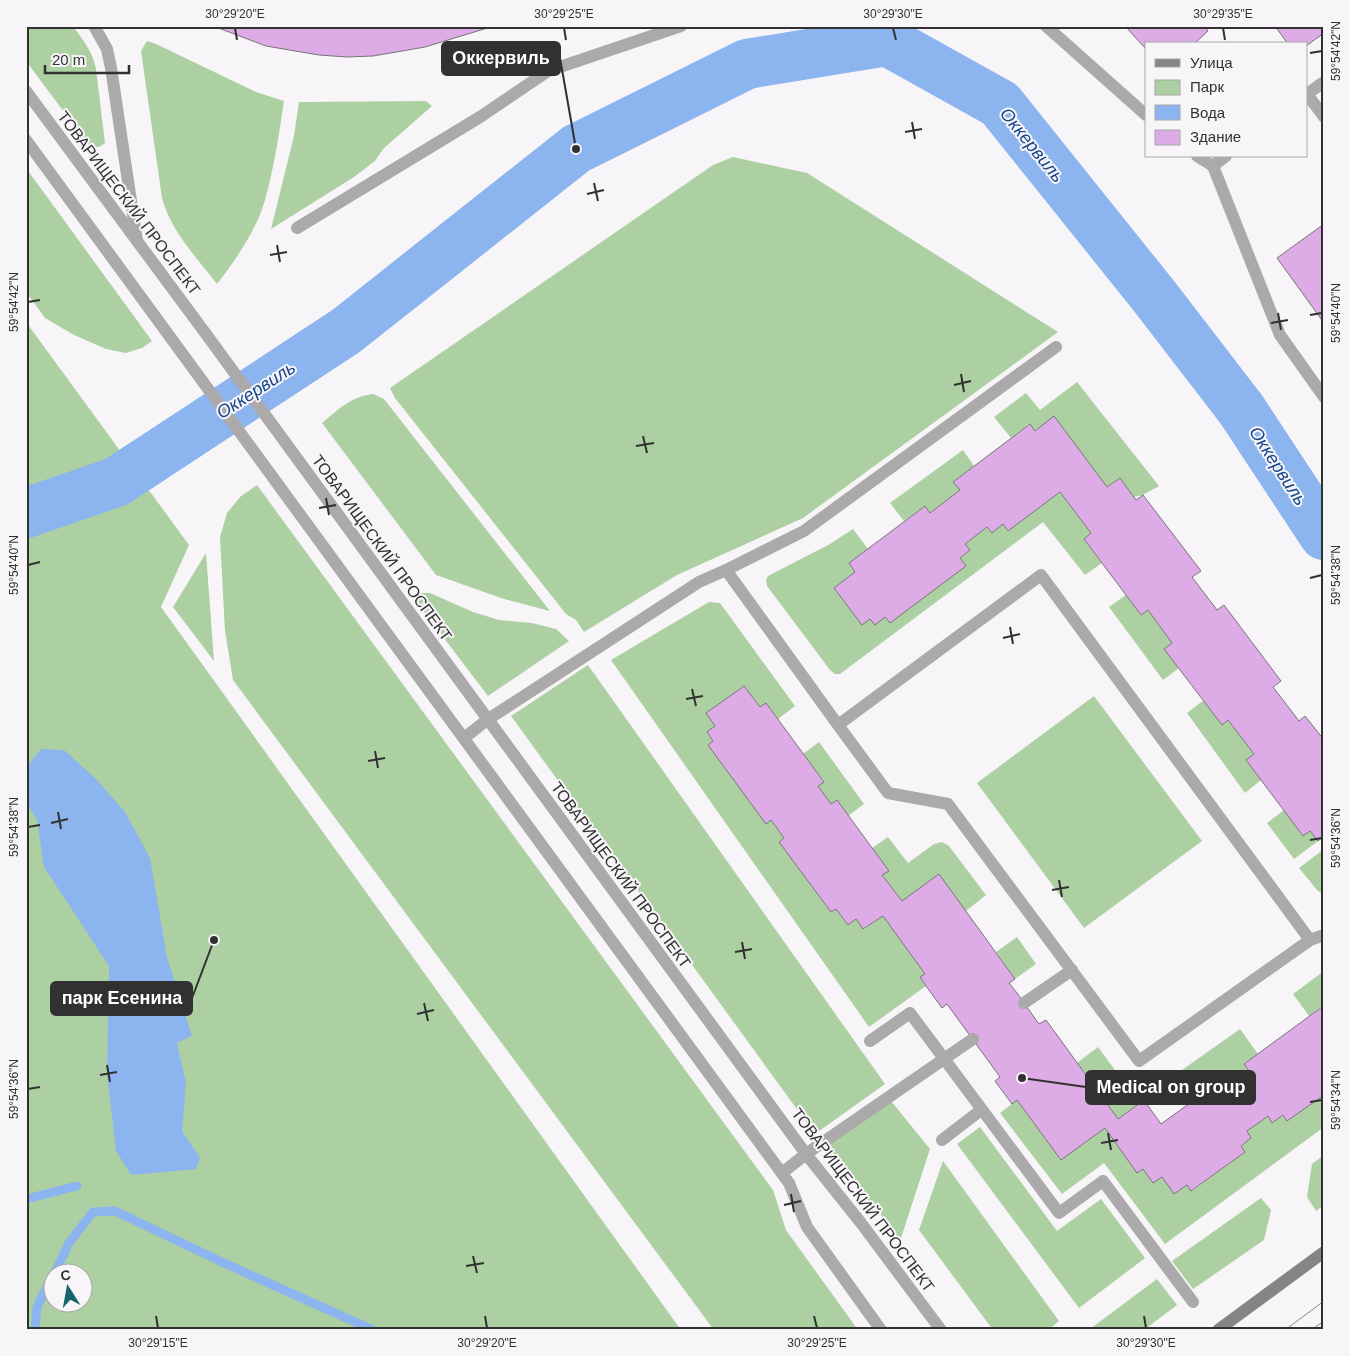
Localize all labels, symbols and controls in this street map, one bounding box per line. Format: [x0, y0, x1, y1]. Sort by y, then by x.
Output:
text: 30°29'20"E [205, 7, 265, 21]
text: 30°29'25"E [534, 7, 594, 21]
text: 30°29'30"E [863, 7, 923, 21]
text: 30°29'35"E [1193, 7, 1253, 21]
text: 59°54'42"N [1329, 21, 1343, 81]
scale bar [45, 42, 129, 74]
callout: Оккервиль [442, 42, 560, 75]
legend [1145, 42, 1308, 158]
text: Оккервиль [452, 48, 550, 68]
text: 20 m [52, 51, 85, 68]
text: Улица [1190, 54, 1233, 71]
text: Парк [1190, 78, 1224, 95]
water label: Оккервиль [996, 104, 1068, 186]
text: Вода [1190, 104, 1226, 121]
street label: ТОВАРИЩЕСКИЙ ПРОСПЕКТ [54, 107, 205, 298]
text: Здание [1190, 128, 1241, 145]
text: 59°54'42"N [7, 272, 21, 332]
text: 59°54'40"N [1329, 283, 1343, 343]
water label: Оккервиль [213, 357, 299, 423]
water label: Оккервиль [1245, 423, 1311, 509]
street label: ТОВАРИЩЕСКИЙ ПРОСПЕКТ [309, 451, 456, 644]
text: 59°54'40"N [7, 535, 21, 595]
text: 59°54'38"N [1329, 545, 1343, 605]
street label: ТОВАРИЩЕСКИЙ ПРОСПЕКТ [548, 778, 695, 971]
text: 59°54'38"N [7, 797, 21, 857]
text: 59°54'36"N [1329, 808, 1343, 868]
callout: парк Есенина [51, 982, 192, 1015]
text: парк Есенина [62, 988, 183, 1008]
text: 59°54'36"N [7, 1059, 21, 1119]
text: 59°54'34"N [1329, 1070, 1343, 1130]
callout: Medical on group [1086, 1071, 1255, 1104]
text: Medical on group [1096, 1077, 1246, 1097]
street label: ТОВАРИЩЕСКИЙ ПРОСПЕКТ [788, 1104, 939, 1295]
north arrow [42, 1264, 92, 1314]
text: С [59, 1266, 72, 1284]
text: 30°29'15"E [128, 1336, 188, 1350]
text: 30°29'20"E [457, 1336, 517, 1350]
text: 30°29'25"E [787, 1336, 847, 1350]
text: 30°29'30"E [1116, 1336, 1176, 1350]

